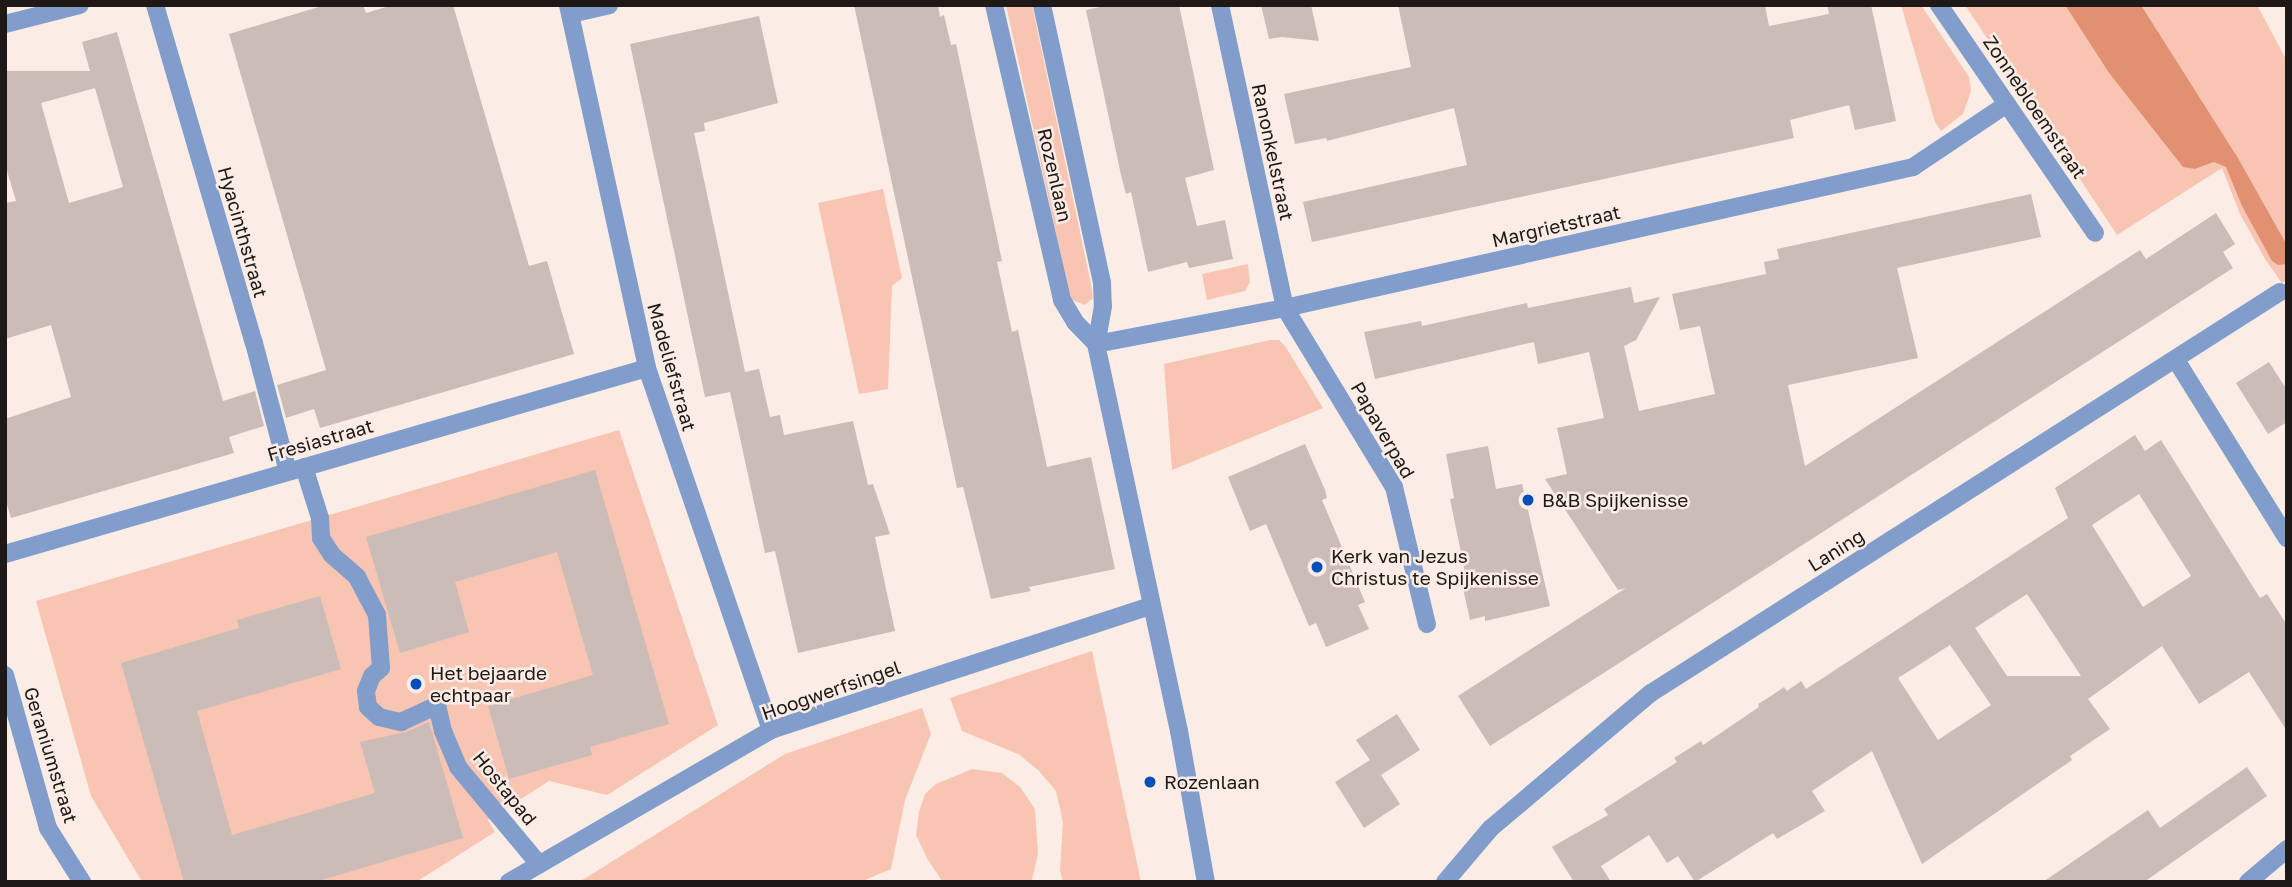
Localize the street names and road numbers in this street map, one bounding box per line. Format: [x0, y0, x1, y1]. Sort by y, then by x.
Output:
street label: Zonnebloemstraat [1979, 31, 2091, 183]
street label: Ranonkelstraat [1247, 81, 1299, 223]
street label: Rozenlaan [1033, 126, 1077, 224]
street label: Hyacinthstraat [213, 164, 273, 300]
street label: Margrietstraat [1490, 200, 1622, 252]
street label: Madeliefstraat [643, 300, 701, 434]
street label: Papaverpad [1346, 378, 1420, 482]
street label: Fresiastraat [264, 414, 376, 466]
street label: Laning [1804, 524, 1868, 576]
street label: Hoogwerfsingel [759, 656, 903, 724]
street label: Geraniumstraat [19, 684, 83, 826]
street label: Hostapad [468, 746, 542, 830]

